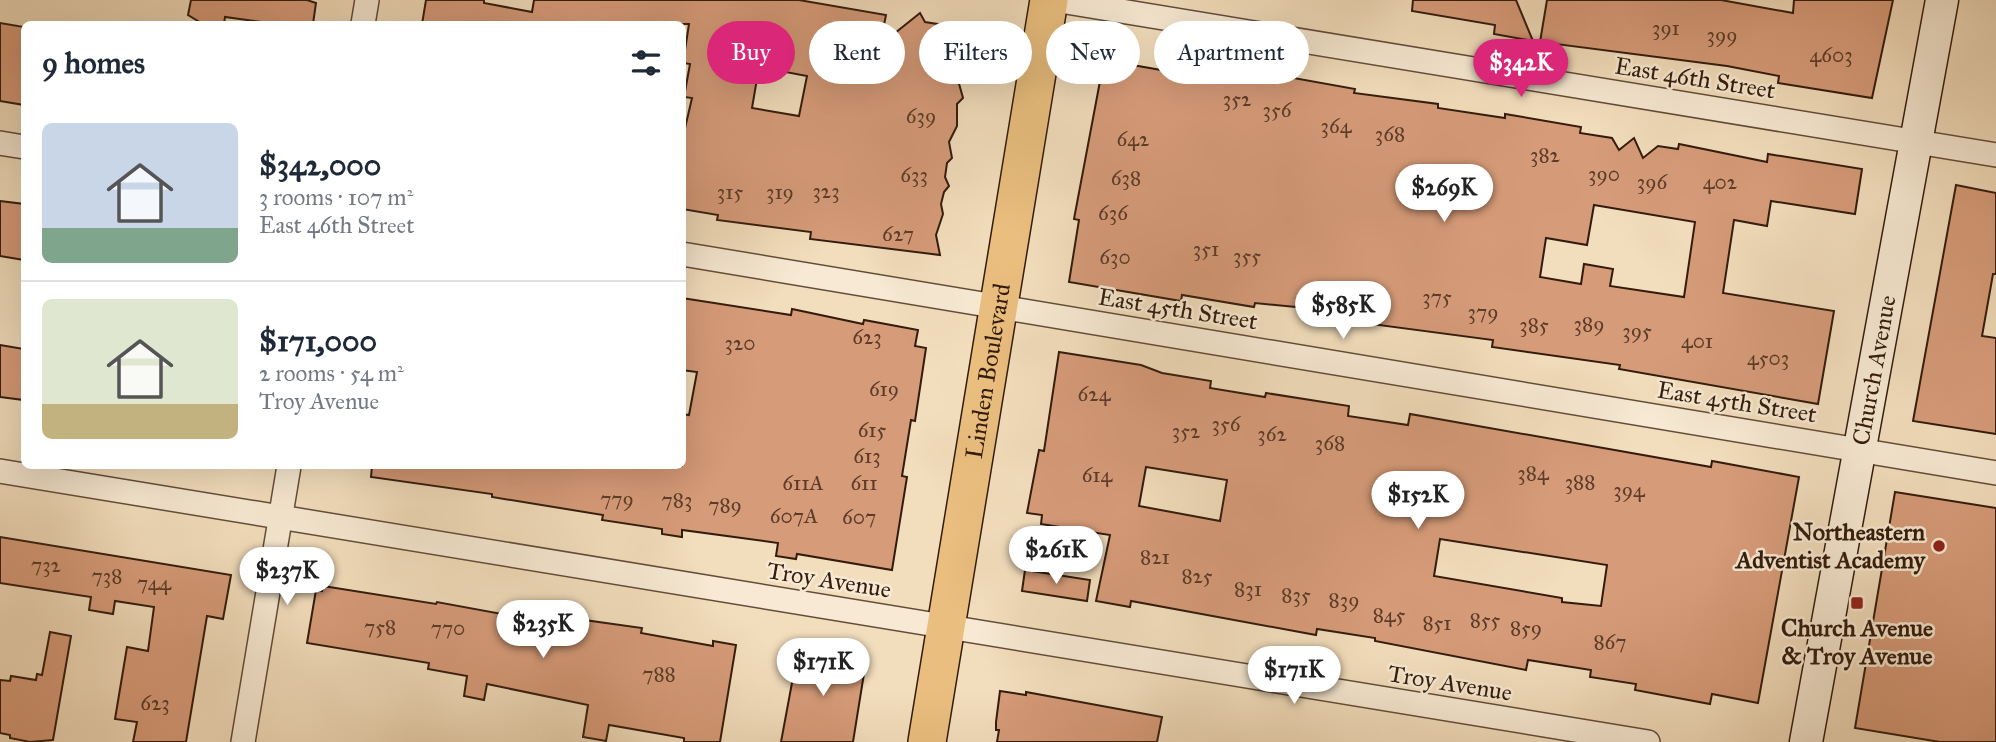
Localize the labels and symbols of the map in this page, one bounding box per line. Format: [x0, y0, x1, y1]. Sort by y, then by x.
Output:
house number: 391 [1652, 15, 1680, 41]
house number: 399 [1707, 22, 1737, 48]
pin: $342K [1472, 40, 1570, 99]
house number: 4603 [1809, 42, 1853, 68]
street label: East 46th Street [1613, 51, 1778, 106]
house number: 352 [1223, 86, 1252, 112]
house number: 356 [1263, 97, 1293, 123]
house number: 639 [906, 103, 936, 129]
house number: 364 [1321, 113, 1353, 139]
house number: 368 [1375, 121, 1405, 147]
house number: 642 [1117, 126, 1150, 152]
house number: 382 [1530, 142, 1561, 168]
house number: 390 [1588, 161, 1620, 187]
house number: 633 [900, 162, 928, 188]
pin: $269K [1395, 164, 1493, 224]
house number: 638 [1111, 165, 1141, 191]
house number: 396 [1637, 169, 1668, 195]
house number: 402 [1703, 169, 1738, 195]
house number: 323 [812, 178, 840, 204]
house number: 315 [717, 179, 743, 205]
house number: 319 [766, 179, 794, 205]
house number: 636 [1098, 200, 1129, 226]
house number: 627 [882, 221, 914, 247]
house number: 351 [1193, 236, 1219, 262]
house number: 355 [1233, 243, 1261, 269]
house number: 630 [1099, 244, 1131, 270]
street label: Linden Boulevard [959, 281, 1017, 461]
street label: East 45th Street [1096, 282, 1260, 336]
pin: $585K [1294, 282, 1392, 341]
house number: 375 [1422, 284, 1452, 310]
street label: Church Avenue [1846, 293, 1903, 448]
house number: 379 [1468, 299, 1498, 325]
house number: 389 [1574, 311, 1604, 337]
house number: 385 [1519, 312, 1549, 338]
house number: 395 [1622, 318, 1652, 344]
house number: 623 [852, 324, 882, 350]
house number: 401 [1681, 328, 1713, 354]
house number: 320 [725, 330, 755, 356]
house number: 4503 [1747, 345, 1789, 371]
street label: East 45th Street [1655, 375, 1819, 429]
house number: 619 [869, 376, 899, 402]
house number: 624 [1078, 381, 1112, 407]
house number: 356 [1212, 411, 1242, 437]
house number: 615 [858, 417, 887, 443]
house number: 352 [1172, 418, 1201, 444]
house number: 362 [1257, 421, 1287, 447]
house number: 368 [1315, 430, 1345, 456]
house number: 613 [853, 443, 881, 469]
house number: 384 [1517, 460, 1550, 486]
house number: 614 [1082, 462, 1114, 488]
house number: 388 [1565, 469, 1595, 495]
house number: 611A [782, 470, 824, 496]
house number: 611 [850, 470, 878, 496]
pin: $152K [1369, 472, 1467, 531]
house number: 394 [1613, 477, 1646, 503]
house number: 779 [600, 486, 634, 512]
house number: 783 [662, 487, 692, 513]
house number: 789 [708, 492, 742, 518]
house number: 607A [770, 503, 818, 529]
house number: 607 [842, 504, 876, 530]
place label: Northeastern Adventist Academy [1734, 517, 1927, 575]
pin: $261K [1007, 526, 1105, 586]
marker: Northeastern Adventist Academy [1931, 538, 1947, 554]
house number: 821 [1140, 544, 1170, 570]
pin: $237K [238, 548, 336, 607]
house number: 732 [31, 552, 62, 578]
street label: Troy Avenue [765, 555, 893, 605]
house number: 738 [92, 563, 122, 589]
house number: 825 [1181, 563, 1213, 589]
house number: 744 [137, 570, 172, 596]
house number: 831 [1234, 576, 1262, 602]
house number: 835 [1281, 582, 1311, 608]
house number: 839 [1329, 587, 1359, 613]
marker: Church Avenue & Troy Avenue [1849, 595, 1865, 611]
pin: $235K [494, 600, 592, 660]
house number: 845 [1373, 602, 1406, 628]
house number: 855 [1470, 607, 1501, 633]
house number: 851 [1422, 610, 1452, 636]
place label: Church Avenue & Troy Avenue [1781, 613, 1933, 671]
house number: 758 [364, 614, 396, 640]
house number: 770 [431, 615, 465, 641]
house number: 859 [1510, 615, 1542, 641]
house number: 867 [1593, 629, 1627, 655]
pin: $171K [774, 638, 872, 698]
pin: $171K [1245, 646, 1343, 706]
street label: Troy Avenue [1386, 658, 1514, 708]
house number: 788 [642, 661, 676, 687]
house number: 623 [140, 690, 170, 716]

